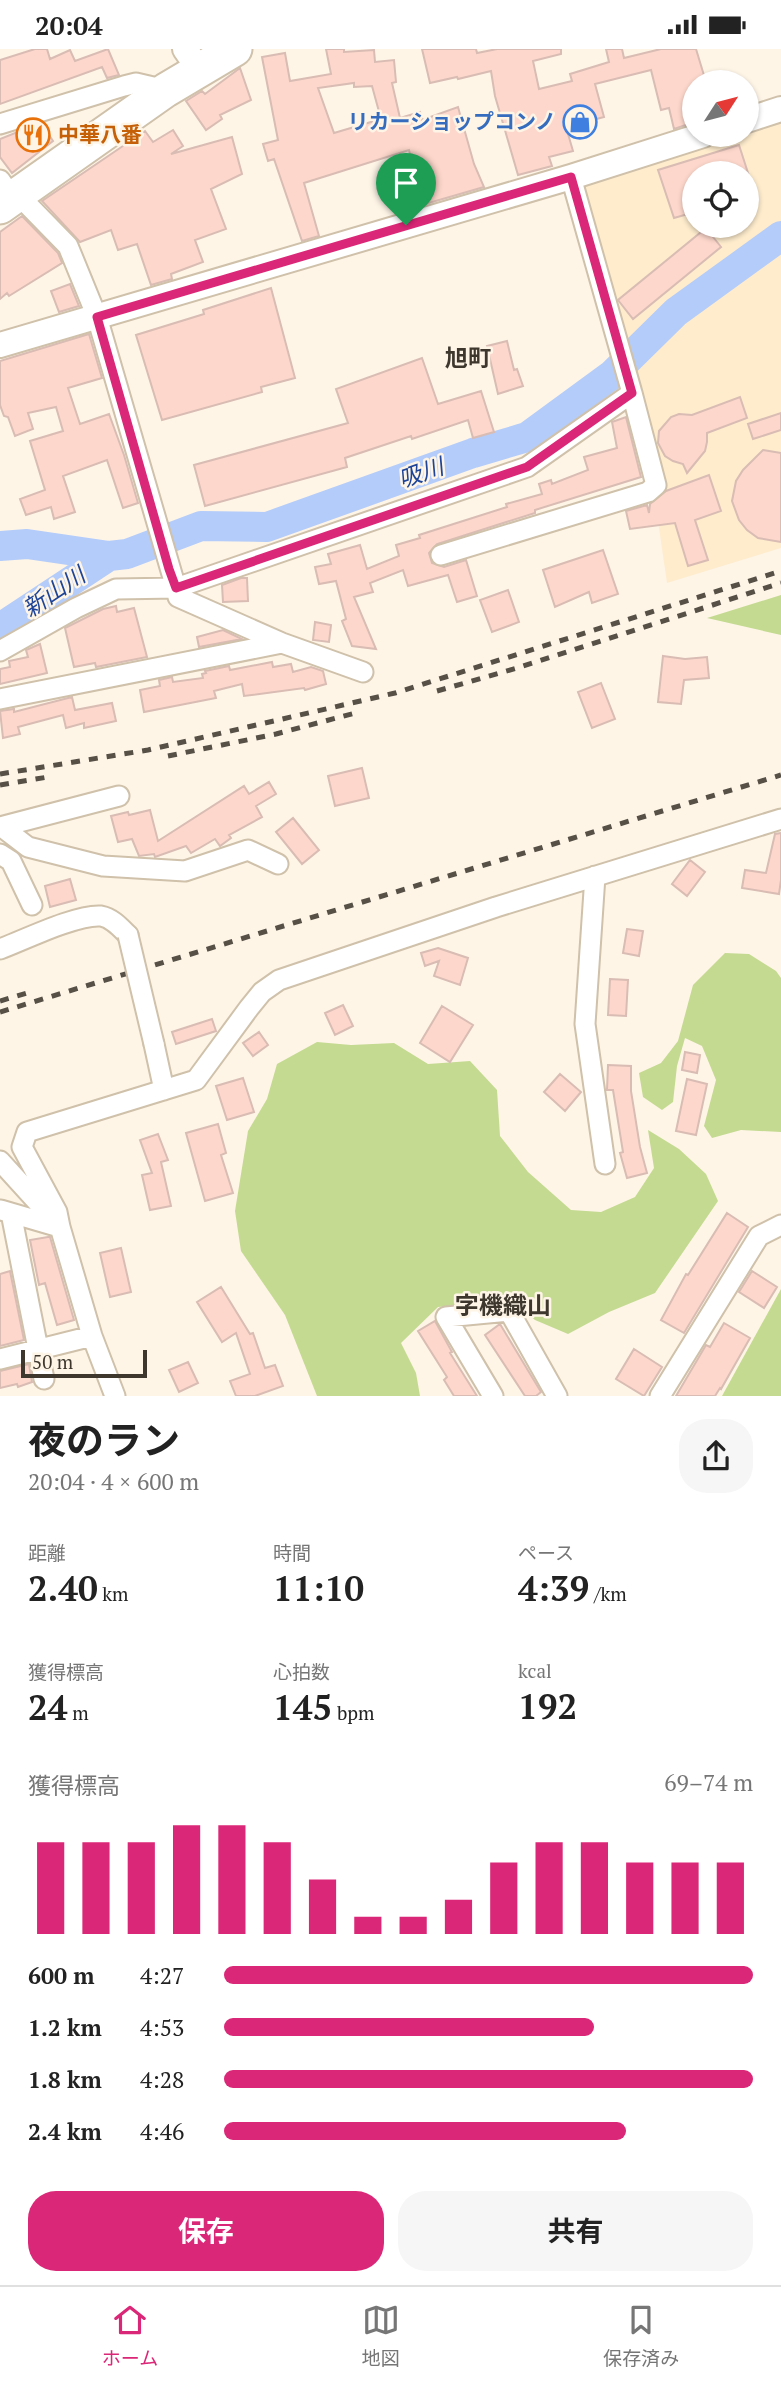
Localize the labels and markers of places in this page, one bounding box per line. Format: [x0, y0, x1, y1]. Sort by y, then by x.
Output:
shop icon: リカーショップコンノ [561, 103, 599, 141]
place label: リカーショップコンノ [347, 107, 556, 135]
restaurant icon: 中華八番 [14, 116, 52, 154]
place label: 中華八番 [58, 120, 142, 148]
pin [376, 153, 436, 225]

